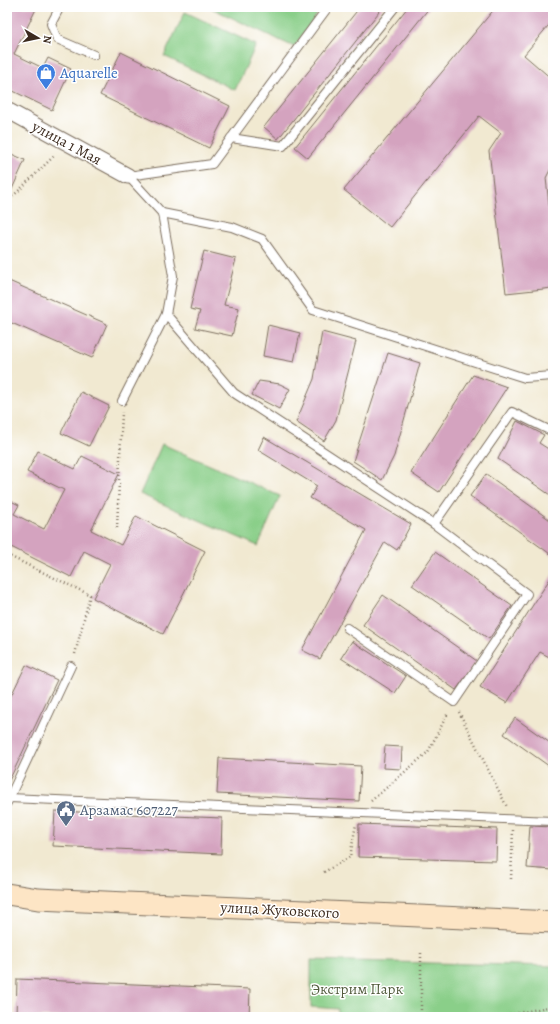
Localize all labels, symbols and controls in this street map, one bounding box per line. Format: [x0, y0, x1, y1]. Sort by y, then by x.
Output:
north arrow [18, 18, 58, 58]
text: N [39, 34, 55, 45]
shop icon: Aquarelle [35, 62, 57, 90]
place label: Aquarelle [59, 63, 118, 83]
street label: улица 1 Мая [28, 116, 105, 170]
public building icon: Арзамас 607227 [55, 799, 77, 827]
place label: Арзамас 607227 [79, 800, 179, 820]
street label: улица Жуковского [219, 897, 340, 923]
park label: Экстрим Парк [311, 979, 403, 999]

